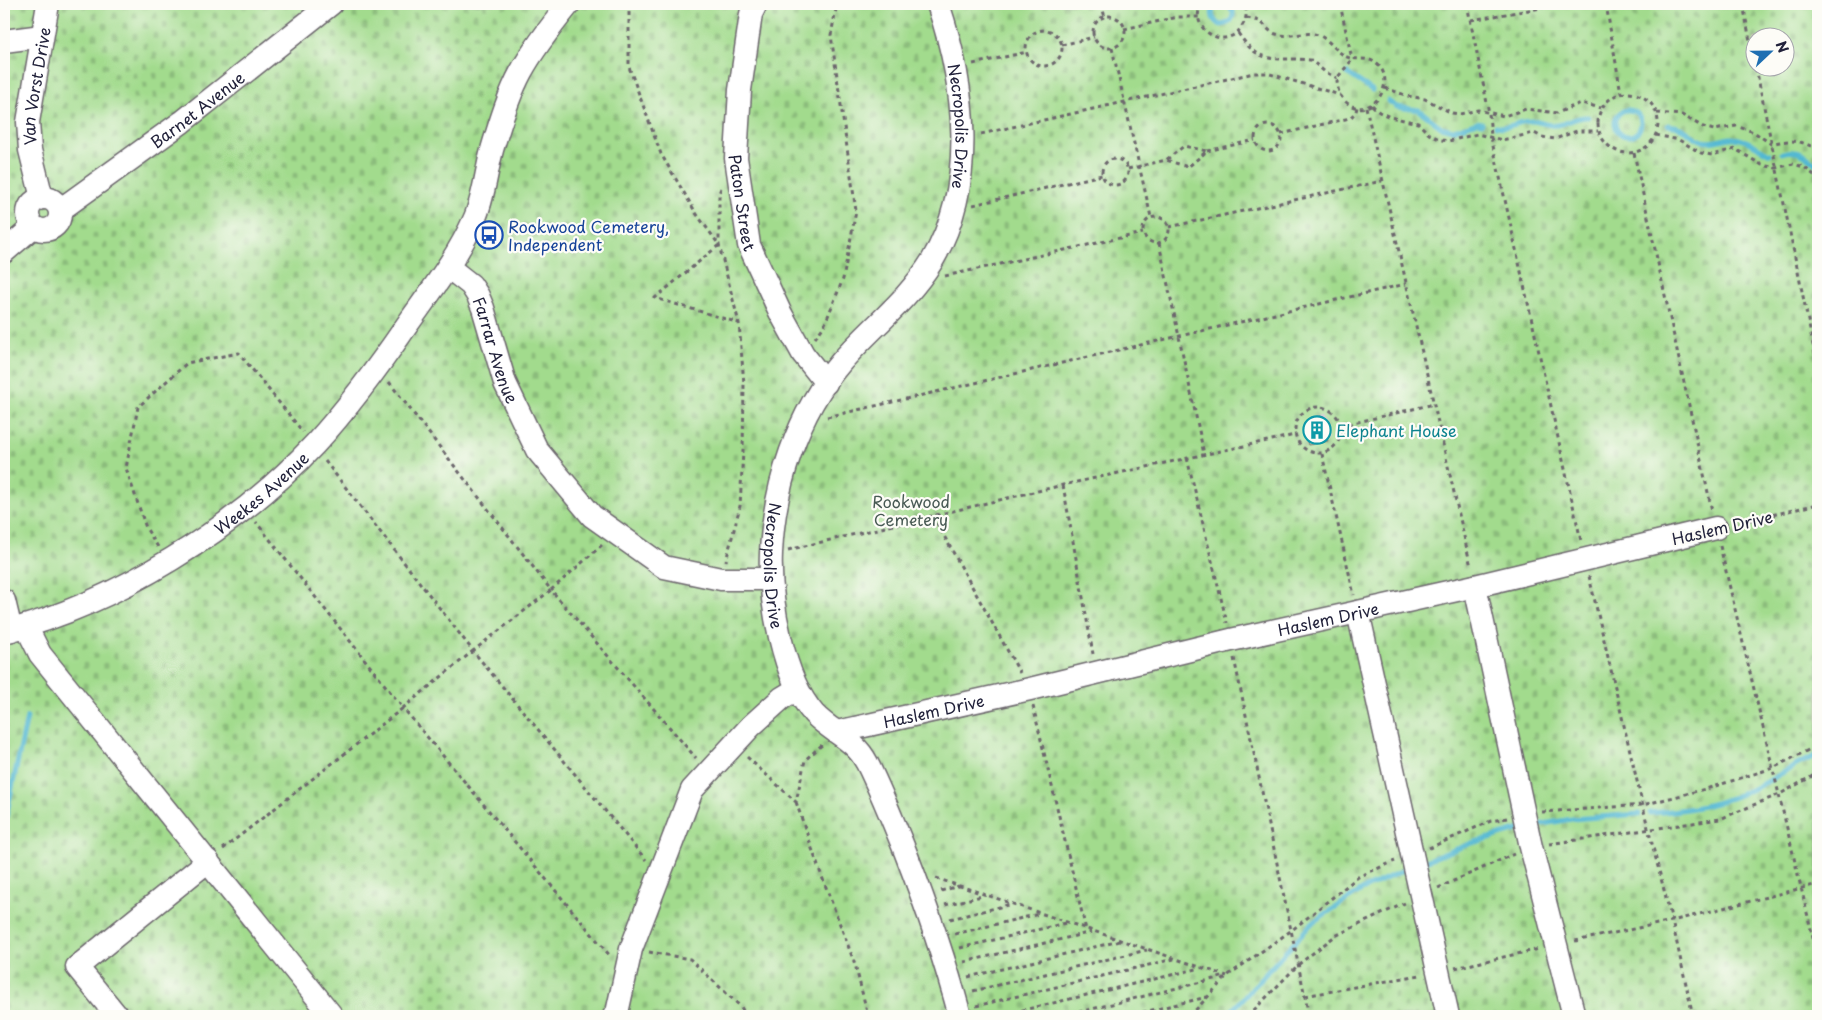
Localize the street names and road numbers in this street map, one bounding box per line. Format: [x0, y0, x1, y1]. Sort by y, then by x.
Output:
street label: Van Vorst Drive [15, 25, 56, 146]
street label: Necropolis Drive [943, 62, 974, 191]
street label: Barnet Avenue [145, 65, 249, 153]
street label: Paton Street [724, 153, 762, 255]
street label: Farrar Avenue [468, 293, 525, 407]
street label: Weekes Avenue [209, 446, 314, 540]
street label: Necropolis Drive [759, 501, 790, 631]
street label: Haslem Drive [1669, 504, 1775, 550]
street label: Haslem Drive [1275, 596, 1381, 641]
street label: Haslem Drive [881, 688, 986, 733]

